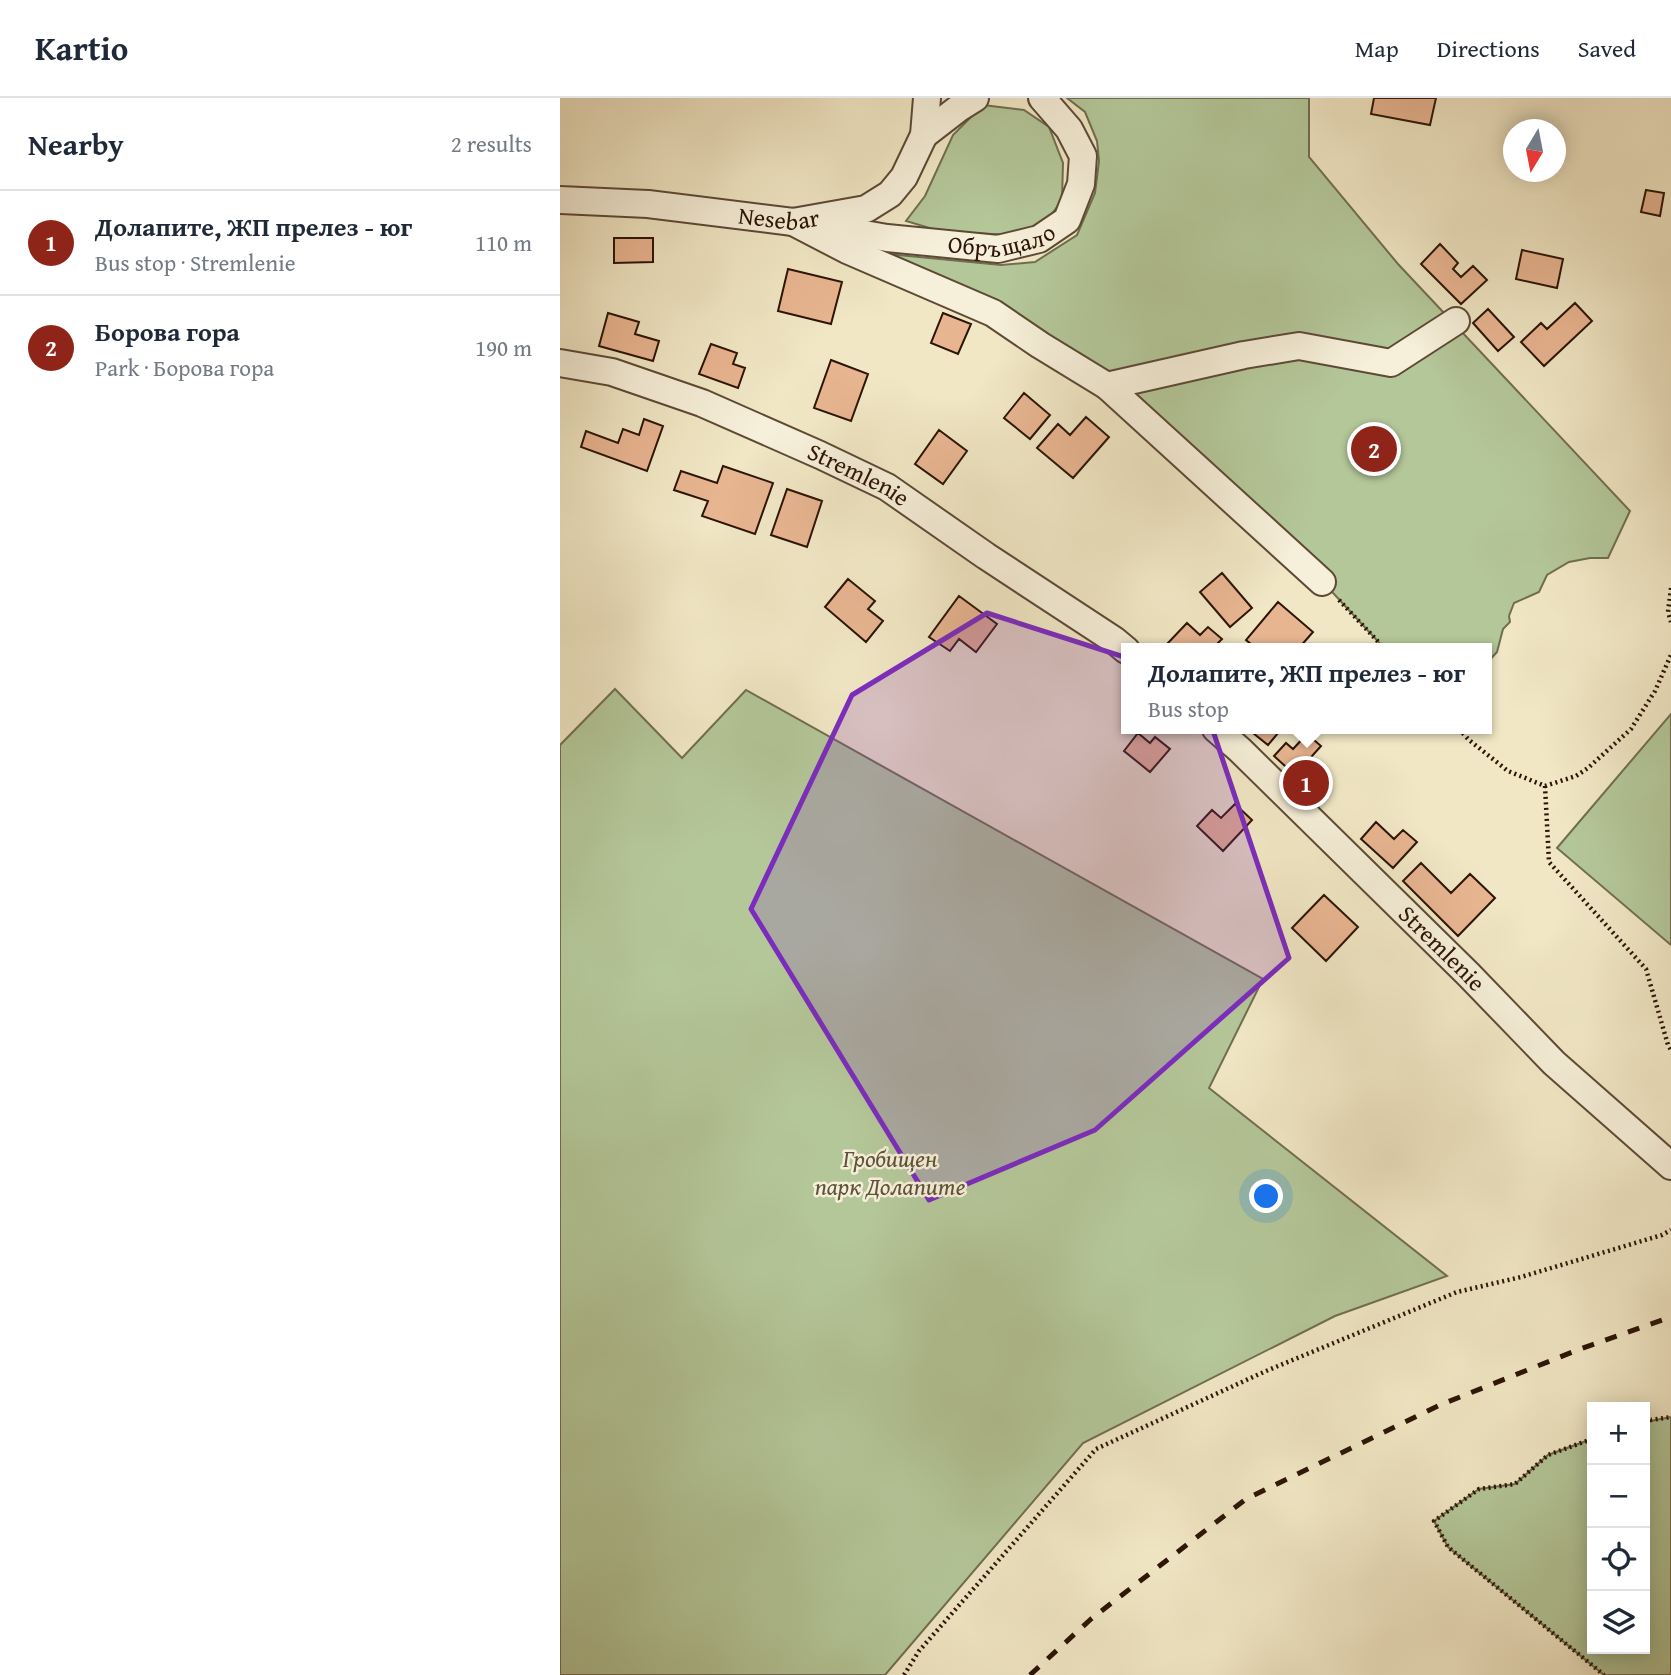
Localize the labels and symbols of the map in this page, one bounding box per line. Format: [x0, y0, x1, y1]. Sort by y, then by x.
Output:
north arrow [1503, 119, 1566, 182]
street label: Nesebar [736, 197, 822, 240]
street label: Обръщало [946, 215, 1063, 266]
pin: 2 [1351, 423, 1397, 475]
street label: Stremlenie [802, 434, 917, 515]
pin: 1 [1283, 757, 1329, 809]
street label: Stremlenie [1391, 897, 1494, 999]
park label: Гробищен парк Долапите [815, 1141, 966, 1204]
your location [1249, 1179, 1283, 1213]

